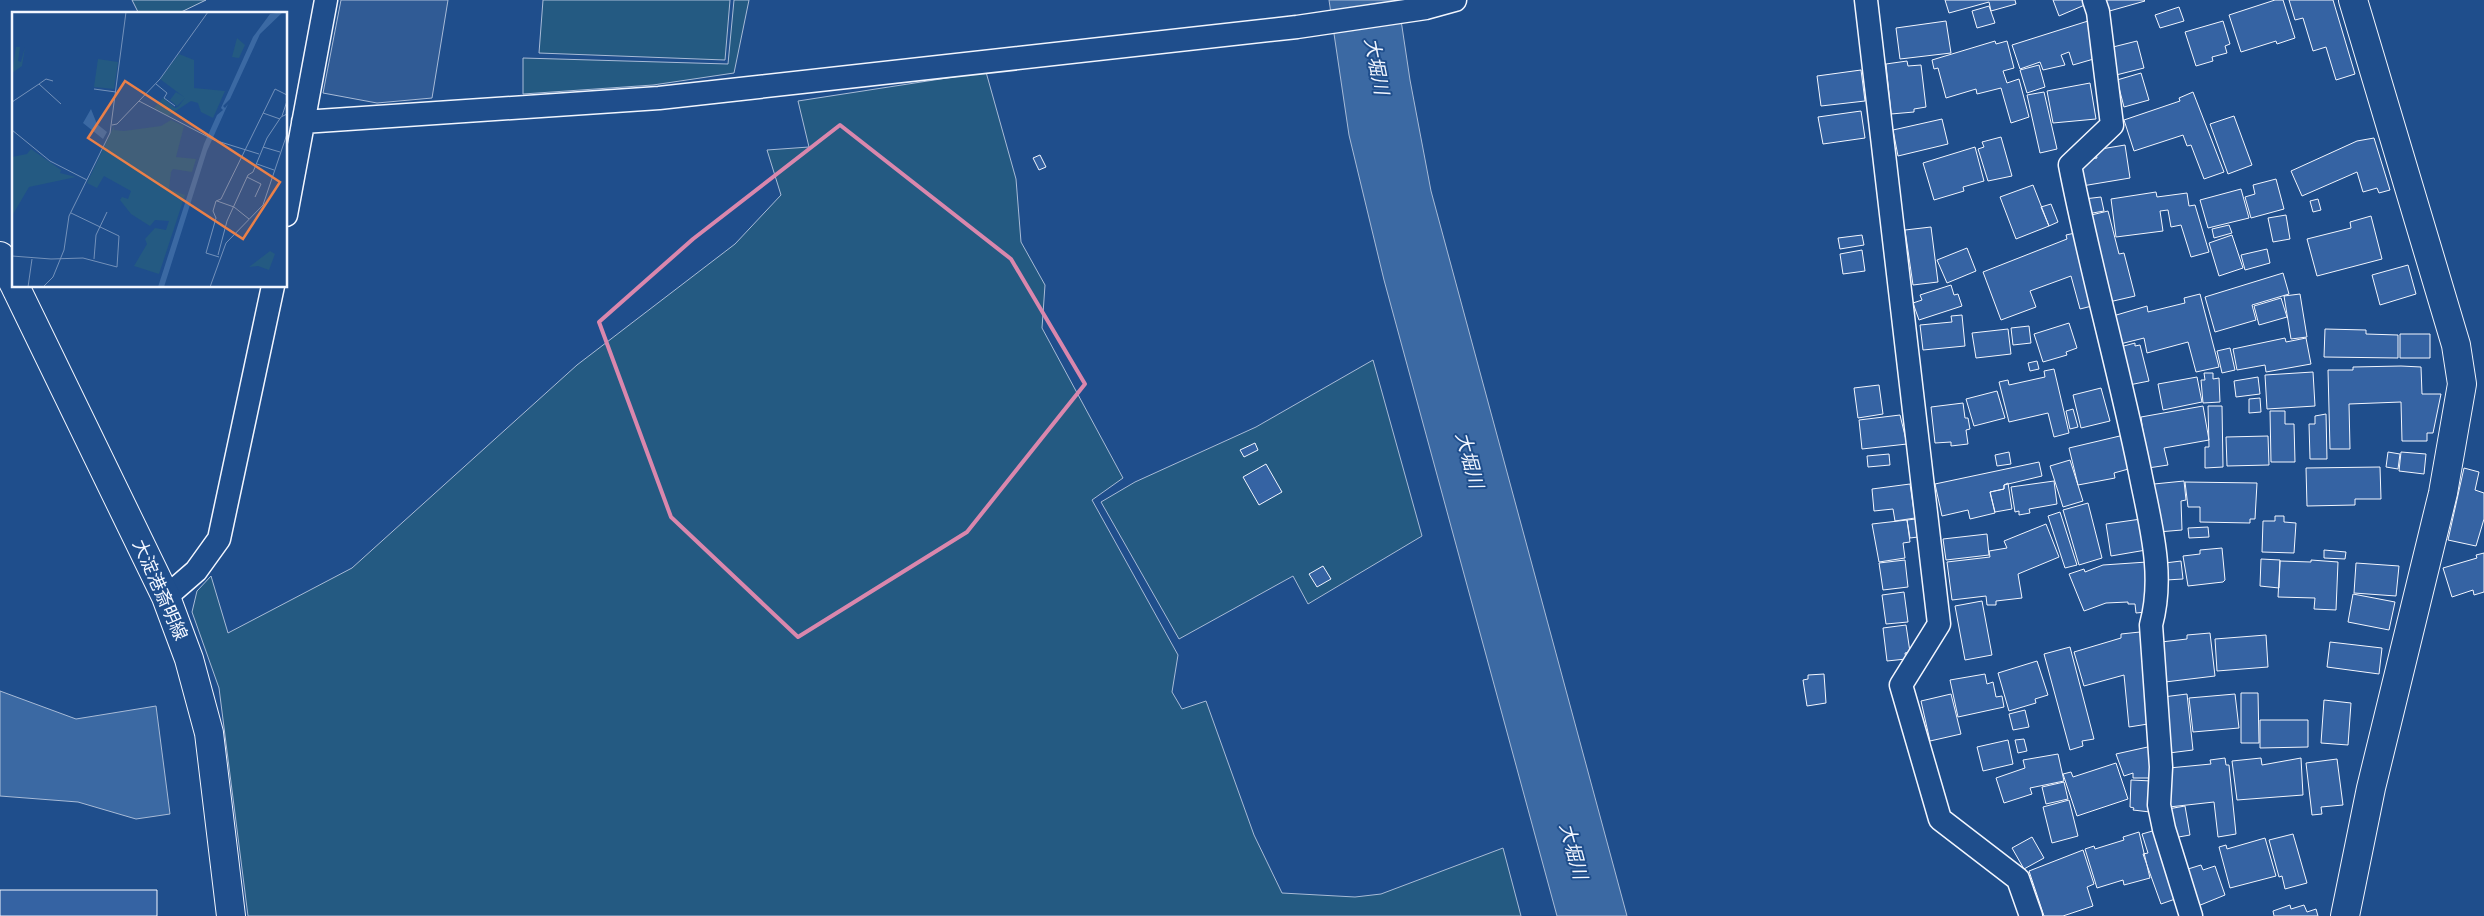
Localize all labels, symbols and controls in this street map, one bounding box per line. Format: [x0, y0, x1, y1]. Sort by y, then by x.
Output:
inset map [12, 12, 288, 288]
water label: 大堀川 [1360, 36, 1394, 98]
water label: 大堀川 [1451, 430, 1489, 493]
street label: 大淀港斎明線 [128, 536, 192, 644]
water label: 大堀川 [1555, 821, 1593, 884]

